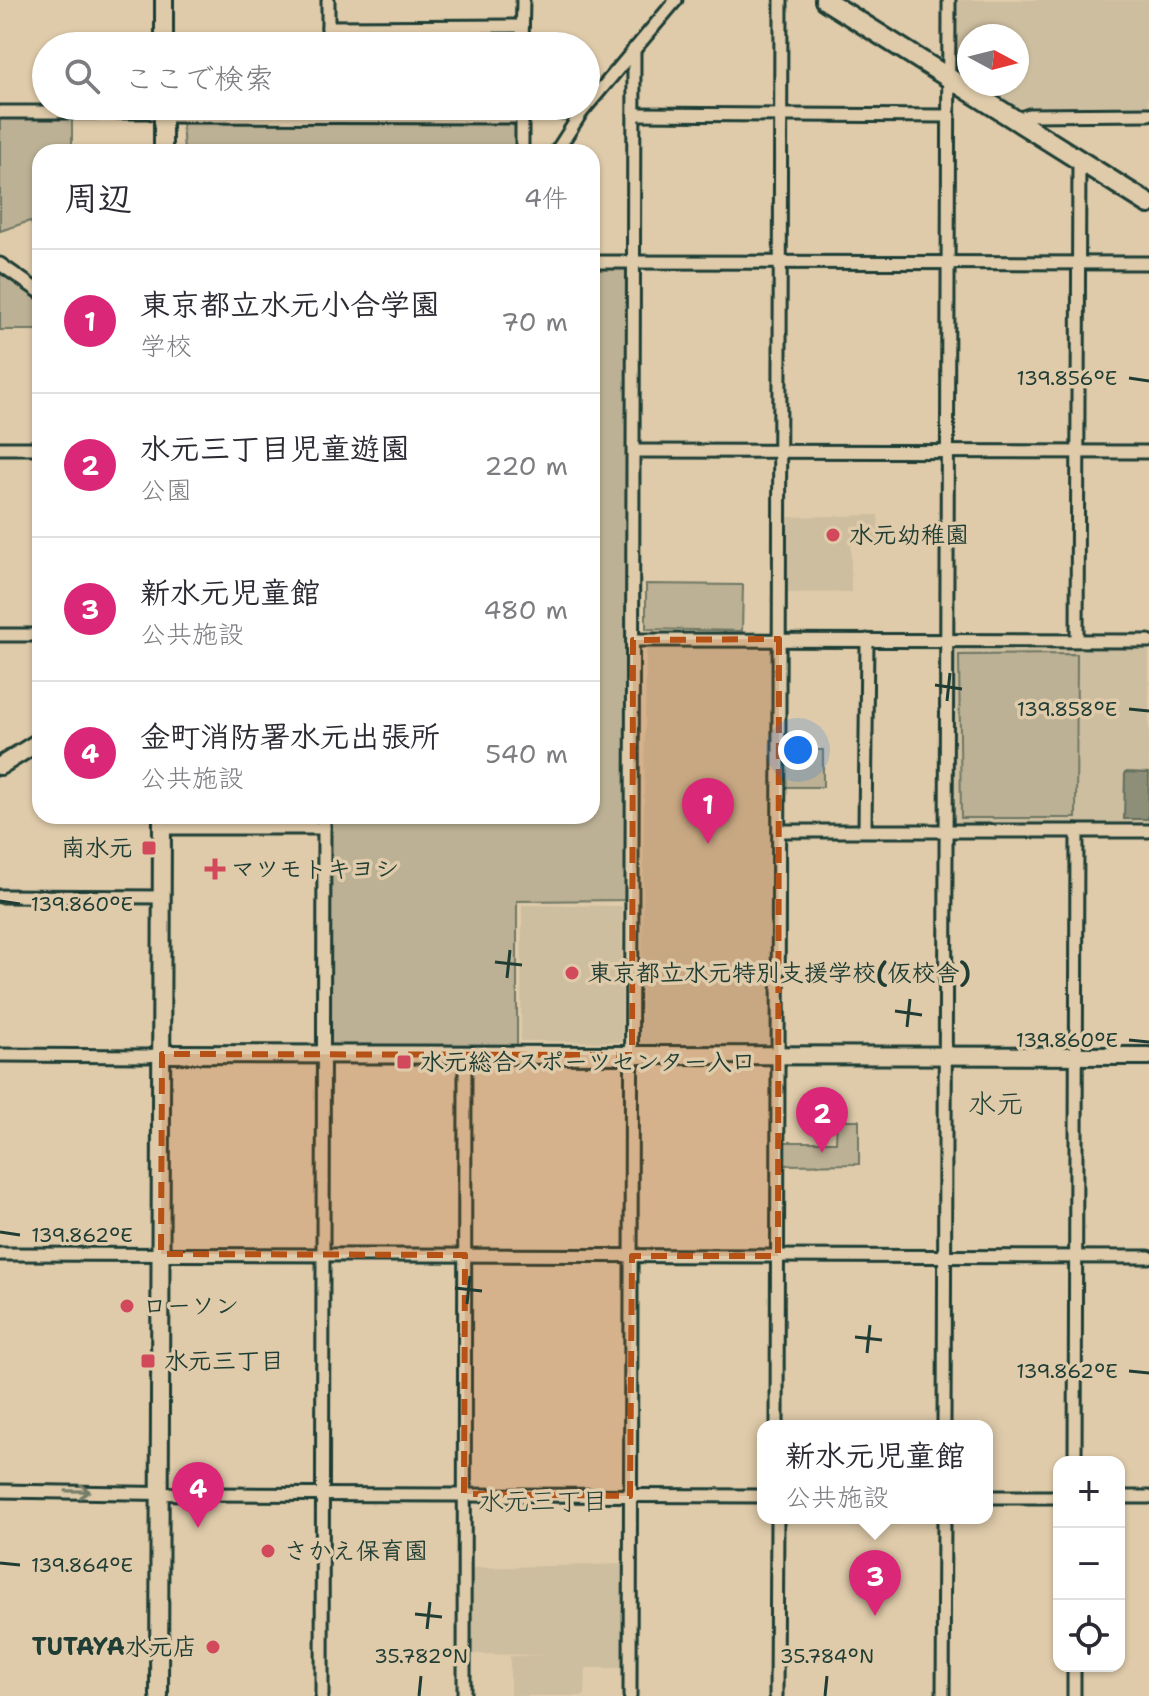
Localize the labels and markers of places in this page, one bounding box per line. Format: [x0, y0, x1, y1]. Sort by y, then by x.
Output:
place label: 水元幼稚園 [849, 519, 969, 551]
marker: 水元幼稚園 [824, 526, 842, 544]
pin: 1 [682, 778, 734, 844]
place label: 南水元 [61, 832, 133, 864]
marker: 南水元 [140, 839, 158, 857]
place label: マツモトキヨシ [231, 853, 399, 885]
marker: マツモトキヨシ [206, 860, 224, 878]
place label: 東京都立水元特別支援学校(仮校舎) [588, 957, 971, 989]
marker: 東京都立水元特別支援学校(仮校舎) [563, 964, 581, 982]
place label: 水元総合スポーツセンター入口 [420, 1046, 756, 1078]
marker: 水元総合スポーツセンター入口 [395, 1053, 413, 1071]
pin: 2 [796, 1087, 848, 1153]
place label: ローソン [143, 1290, 239, 1322]
marker: ローソン [118, 1297, 136, 1315]
place label: 水元三丁目 [164, 1345, 284, 1377]
marker: 水元三丁目 [139, 1352, 157, 1370]
pin: 4 [172, 1462, 224, 1528]
place label: さかえ保育園 [284, 1535, 428, 1567]
marker: さかえ保育園 [259, 1542, 277, 1560]
pin: 3 [849, 1550, 901, 1616]
place label: TUTAYA水元店 [32, 1631, 197, 1663]
marker: TUTAYA水元店 [204, 1638, 222, 1656]

